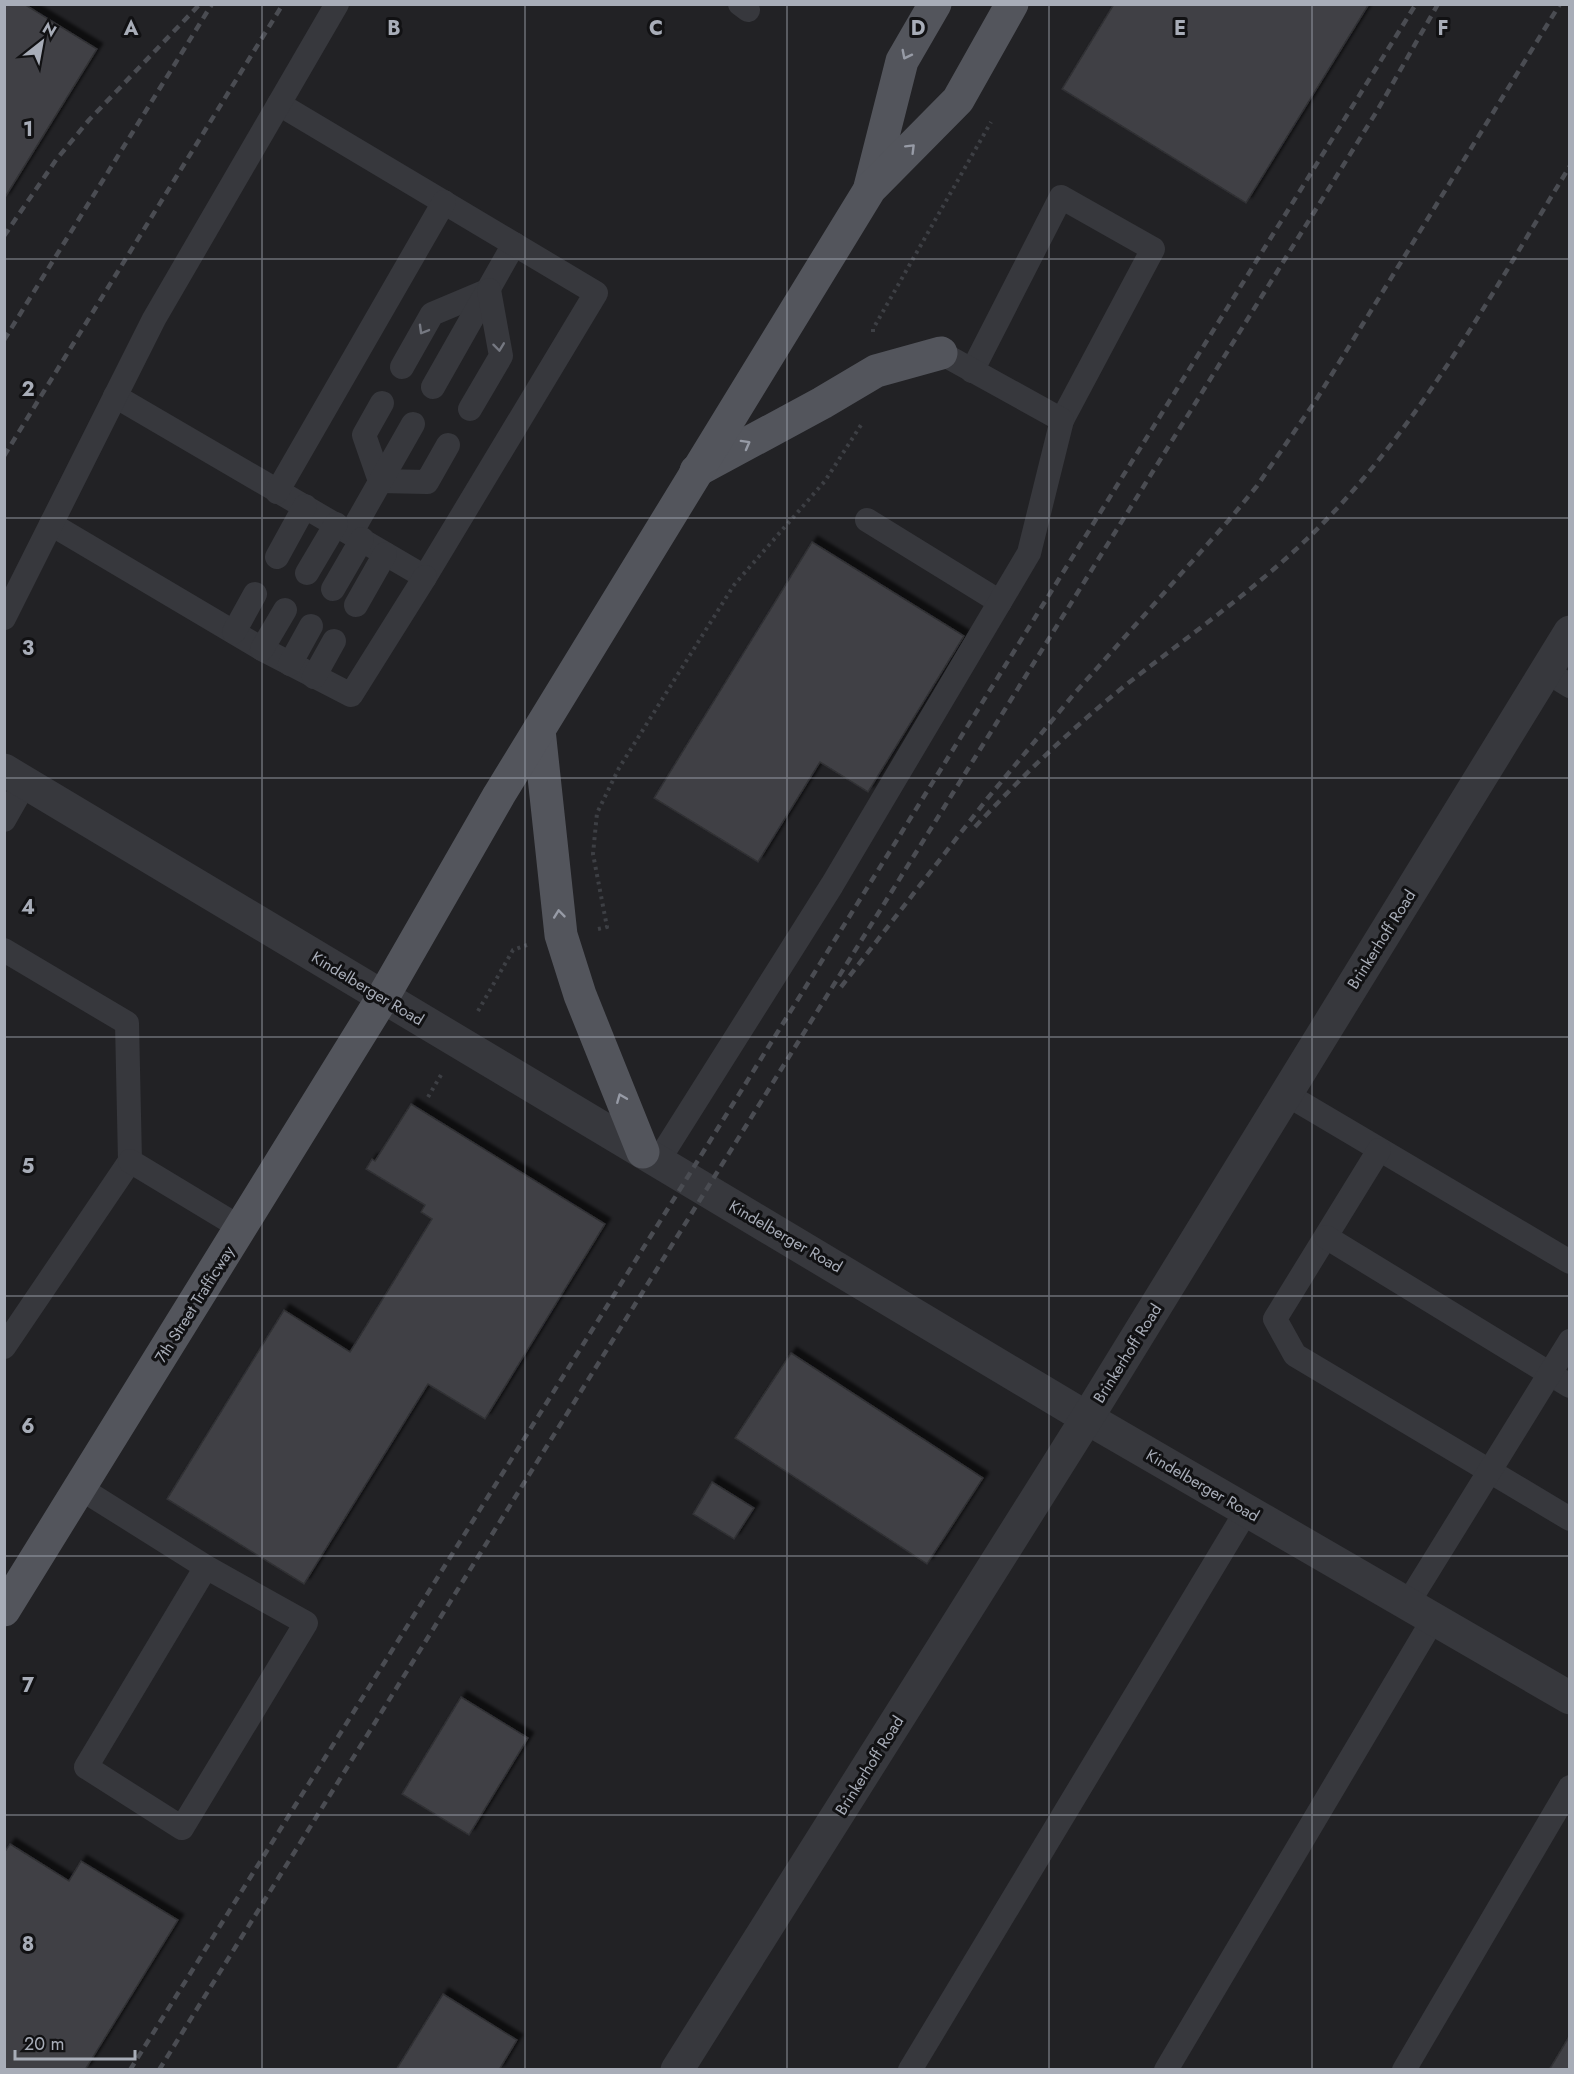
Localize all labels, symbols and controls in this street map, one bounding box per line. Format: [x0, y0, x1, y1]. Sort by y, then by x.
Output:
north arrow [12, 12, 72, 72]
text: A [123, 14, 139, 43]
text: B [387, 14, 401, 43]
text: C [649, 14, 663, 43]
text: D [911, 14, 925, 43]
text: E [1174, 14, 1186, 43]
text: F [1437, 14, 1449, 43]
text: N [38, 16, 61, 43]
one-way arrow [902, 49, 913, 60]
text: 1 [23, 115, 33, 144]
one-way arrow [903, 144, 914, 155]
one-way arrow [419, 324, 430, 334]
one-way arrow [492, 343, 505, 352]
text: 2 [21, 375, 35, 404]
one-way arrow [740, 440, 750, 451]
text: 3 [22, 634, 34, 663]
street label: Brinkerhoff Road [1342, 885, 1421, 993]
text: 4 [21, 893, 35, 922]
one-way arrow [553, 909, 566, 918]
street label: Kindelberger Road [307, 946, 428, 1031]
one-way arrow [616, 1093, 628, 1104]
text: 5 [22, 1152, 35, 1181]
street label: Kindelberger Road [725, 1195, 847, 1278]
street label: 7th Street Trafficway [149, 1240, 240, 1367]
street label: Brinkerhoff Road [1088, 1299, 1167, 1407]
text: 6 [21, 1412, 35, 1441]
street label: Kindelberger Road [1142, 1444, 1264, 1527]
text: 7 [22, 1671, 35, 1700]
street label: Brinkerhoff Road [830, 1711, 909, 1819]
text: 8 [22, 1930, 34, 1959]
scale bar [15, 2023, 135, 2061]
text: 20 m [24, 2031, 64, 2057]

